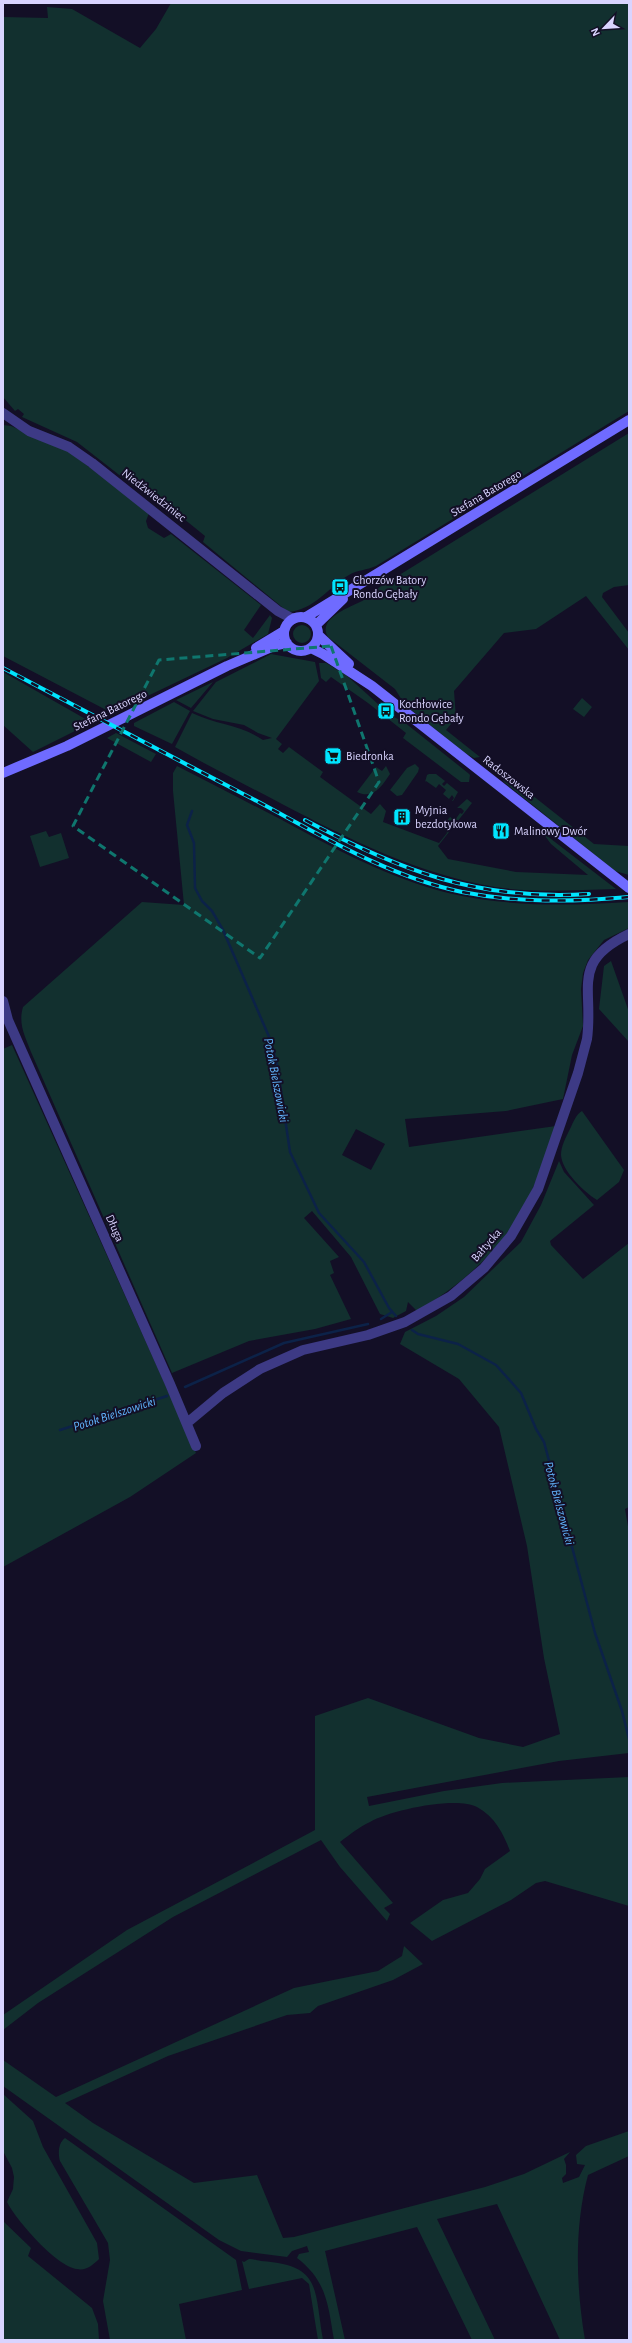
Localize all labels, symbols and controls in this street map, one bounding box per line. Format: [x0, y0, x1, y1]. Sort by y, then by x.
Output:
north arrow [584, 8, 624, 48]
text: N [589, 26, 602, 38]
street label: Niedźwiedziniec [120, 466, 189, 524]
street label: Stefana Batorego [449, 467, 523, 519]
place label: Chorzów Batory Rondo Gębały [353, 574, 426, 601]
bus stop icon: Chorzów Batory Rondo Gębały [330, 577, 350, 597]
street label: Stefana Batorego [71, 687, 149, 733]
place label: Kochłowice Rondo Gębały [399, 698, 464, 725]
bus stop icon: Kochłowice Rondo Gębały [376, 701, 396, 721]
supermarket icon: Biedronka [323, 746, 343, 766]
place label: Biedronka [346, 750, 394, 762]
street label: Radoszowska [481, 753, 538, 801]
place label: Myjnia bezdotykowa [415, 804, 477, 831]
building icon: Myjnia bezdotykowa [392, 807, 412, 827]
restaurant icon: Malinowy Dwór [491, 821, 511, 841]
place label: Malinowy Dwór [514, 825, 587, 838]
water label: Potok Bielszowicki [261, 1037, 290, 1124]
street label: Długa [104, 1213, 126, 1244]
street label: Bałtycka [469, 1226, 504, 1264]
water label: Potok Bielszowicki [72, 1395, 157, 1434]
water label: Potok Bielszowicki [541, 1460, 576, 1547]

